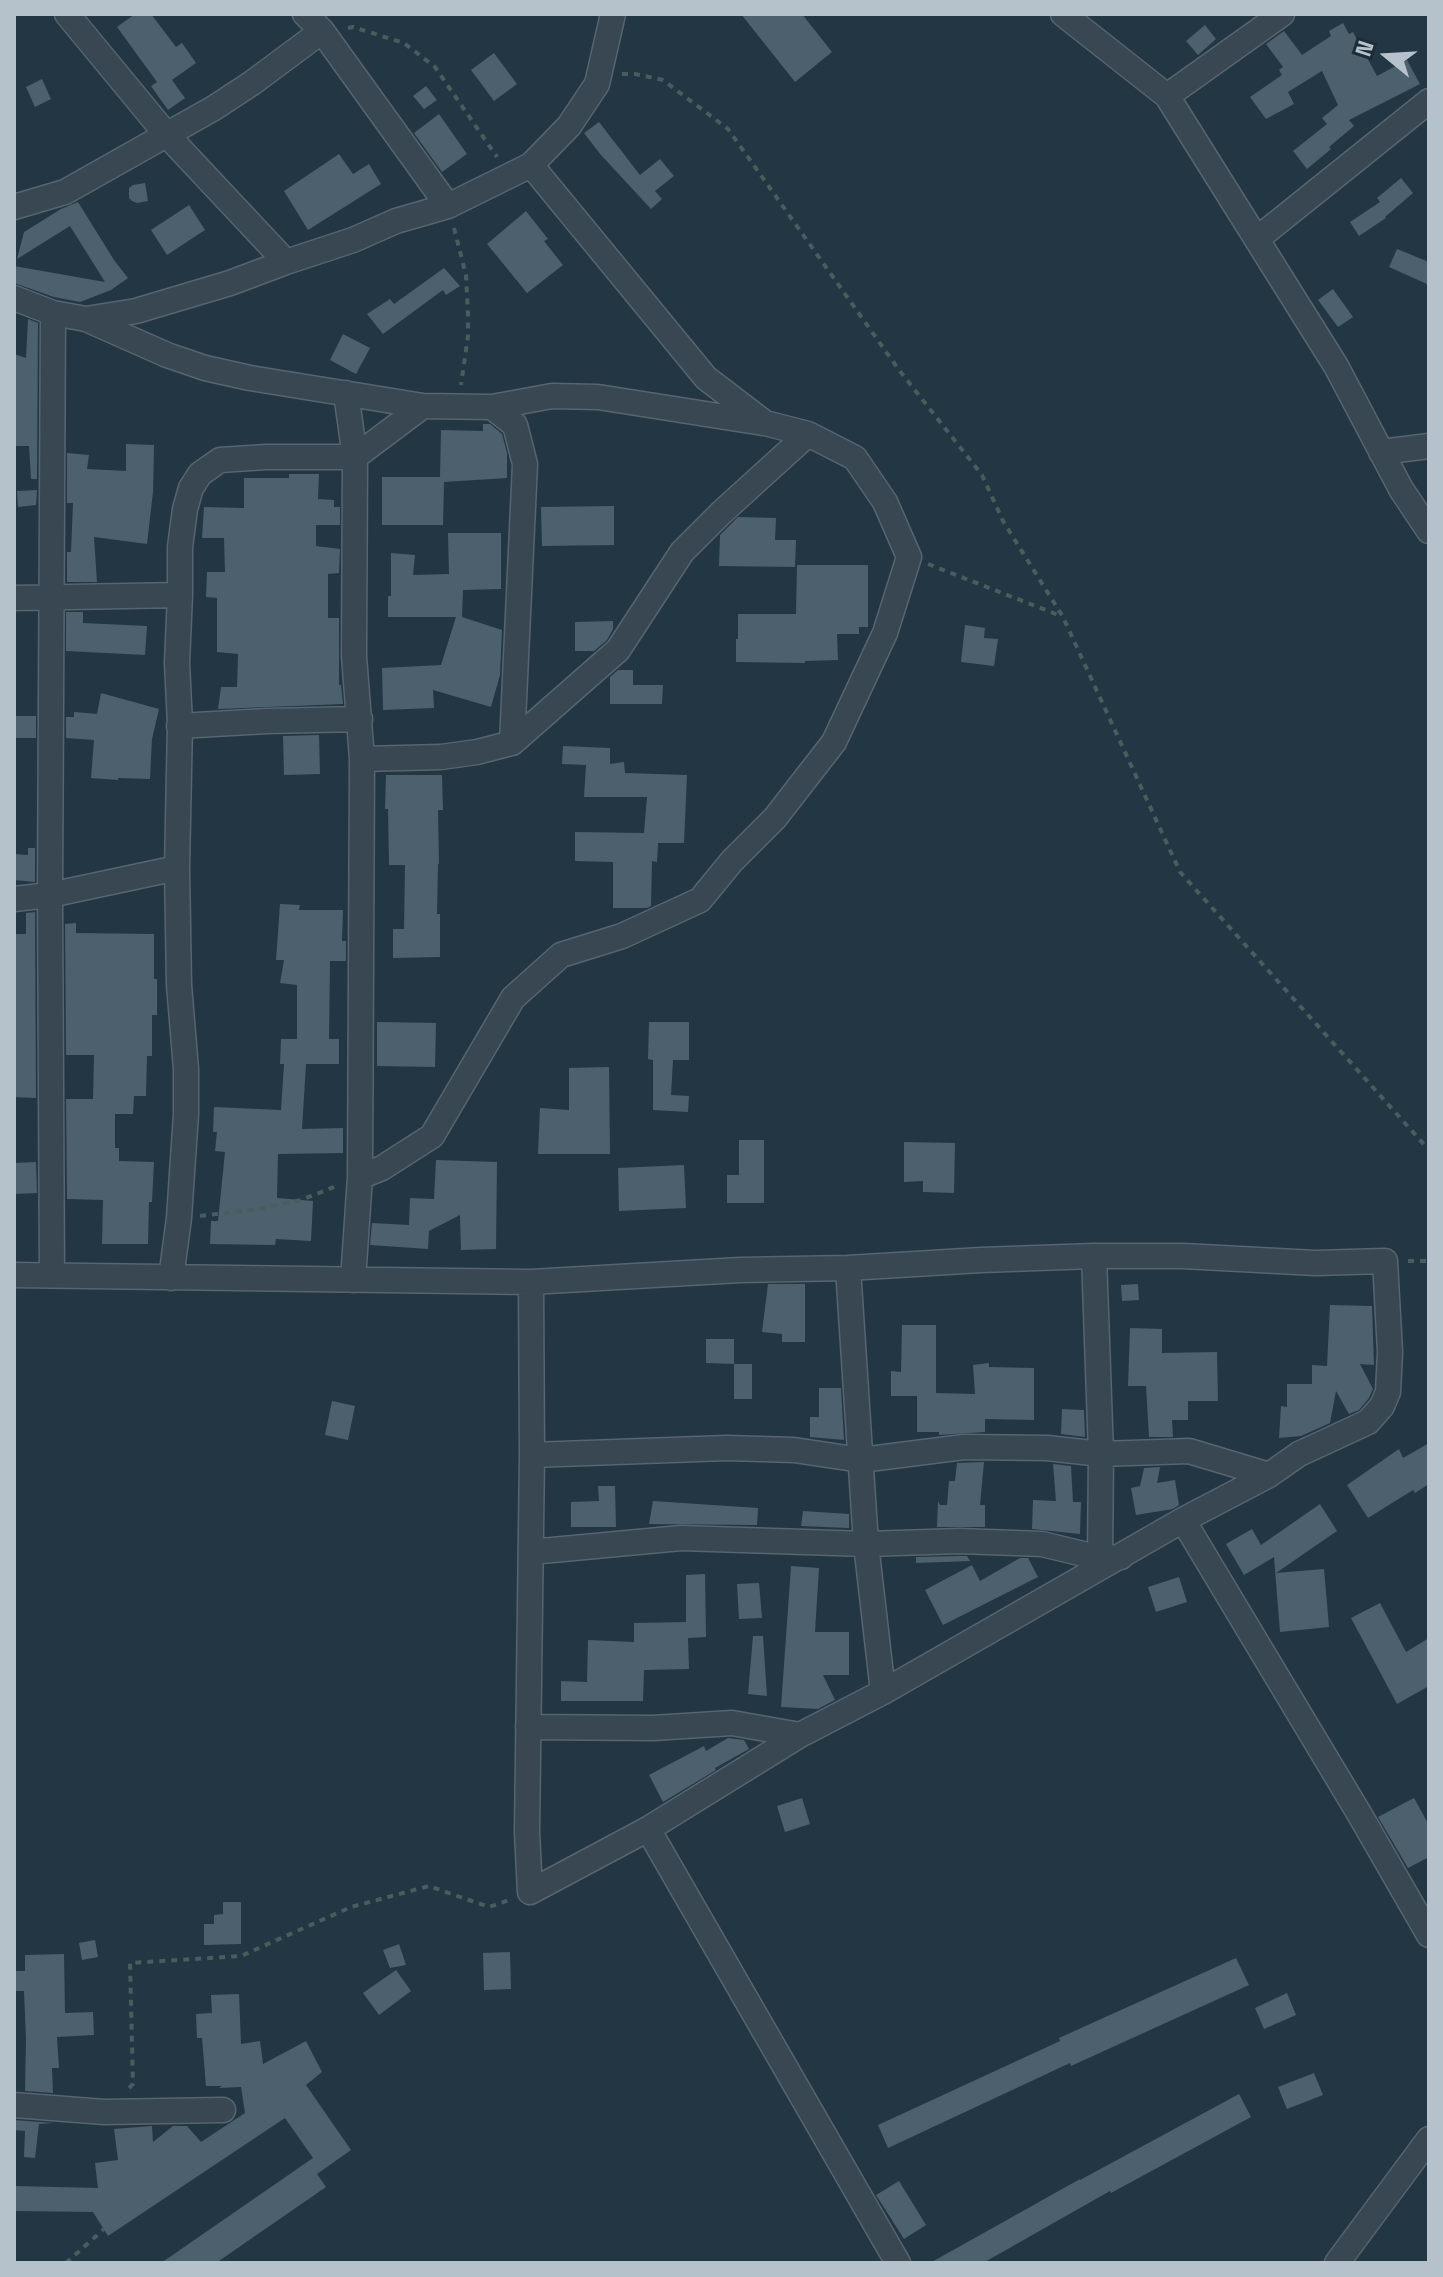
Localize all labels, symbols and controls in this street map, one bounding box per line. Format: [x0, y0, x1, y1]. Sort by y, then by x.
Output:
north arrow [1347, 16, 1427, 96]
text: N [1349, 37, 1380, 60]

